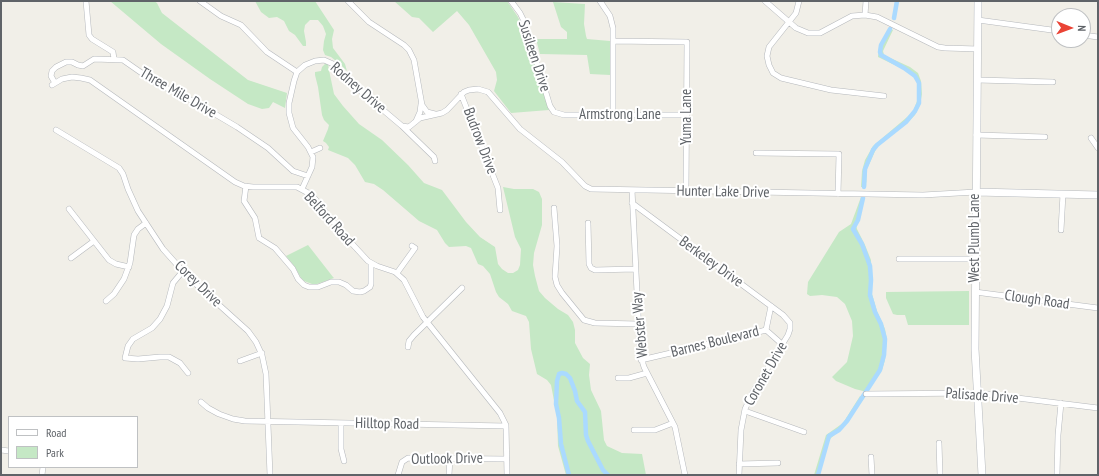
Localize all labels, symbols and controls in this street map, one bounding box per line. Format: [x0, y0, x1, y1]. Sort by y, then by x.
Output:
north arrow [1051, 8, 1091, 48]
street label: Susileen Drive [514, 18, 554, 94]
text: N [1075, 25, 1089, 31]
street label: Rodney Drive [326, 59, 390, 117]
street label: Three Mile Drive [136, 64, 220, 122]
street label: Yuma Lane [678, 89, 696, 145]
street label: Budrow Drive [459, 105, 501, 177]
street label: Armstrong Lane [579, 106, 661, 124]
street label: Hunter Lake Drive [676, 182, 770, 202]
street label: Belford Road [300, 188, 358, 250]
street label: West Plumb Lane [966, 193, 984, 283]
street label: Berkeley Drive [675, 233, 747, 291]
street label: Corey Drive [171, 257, 225, 311]
street label: Clough Road [1003, 287, 1071, 313]
street label: Webster Way [628, 291, 652, 359]
street label: Barnes Boulevard [669, 322, 761, 362]
street label: Coronet Drive [740, 339, 792, 409]
street label: Palisade Drive [945, 384, 1019, 408]
street label: Hilltop Road [355, 414, 419, 434]
legend [8, 416, 138, 468]
text: Road [46, 425, 66, 440]
text: Park [46, 445, 64, 460]
street label: Outlook Drive [411, 449, 483, 469]

